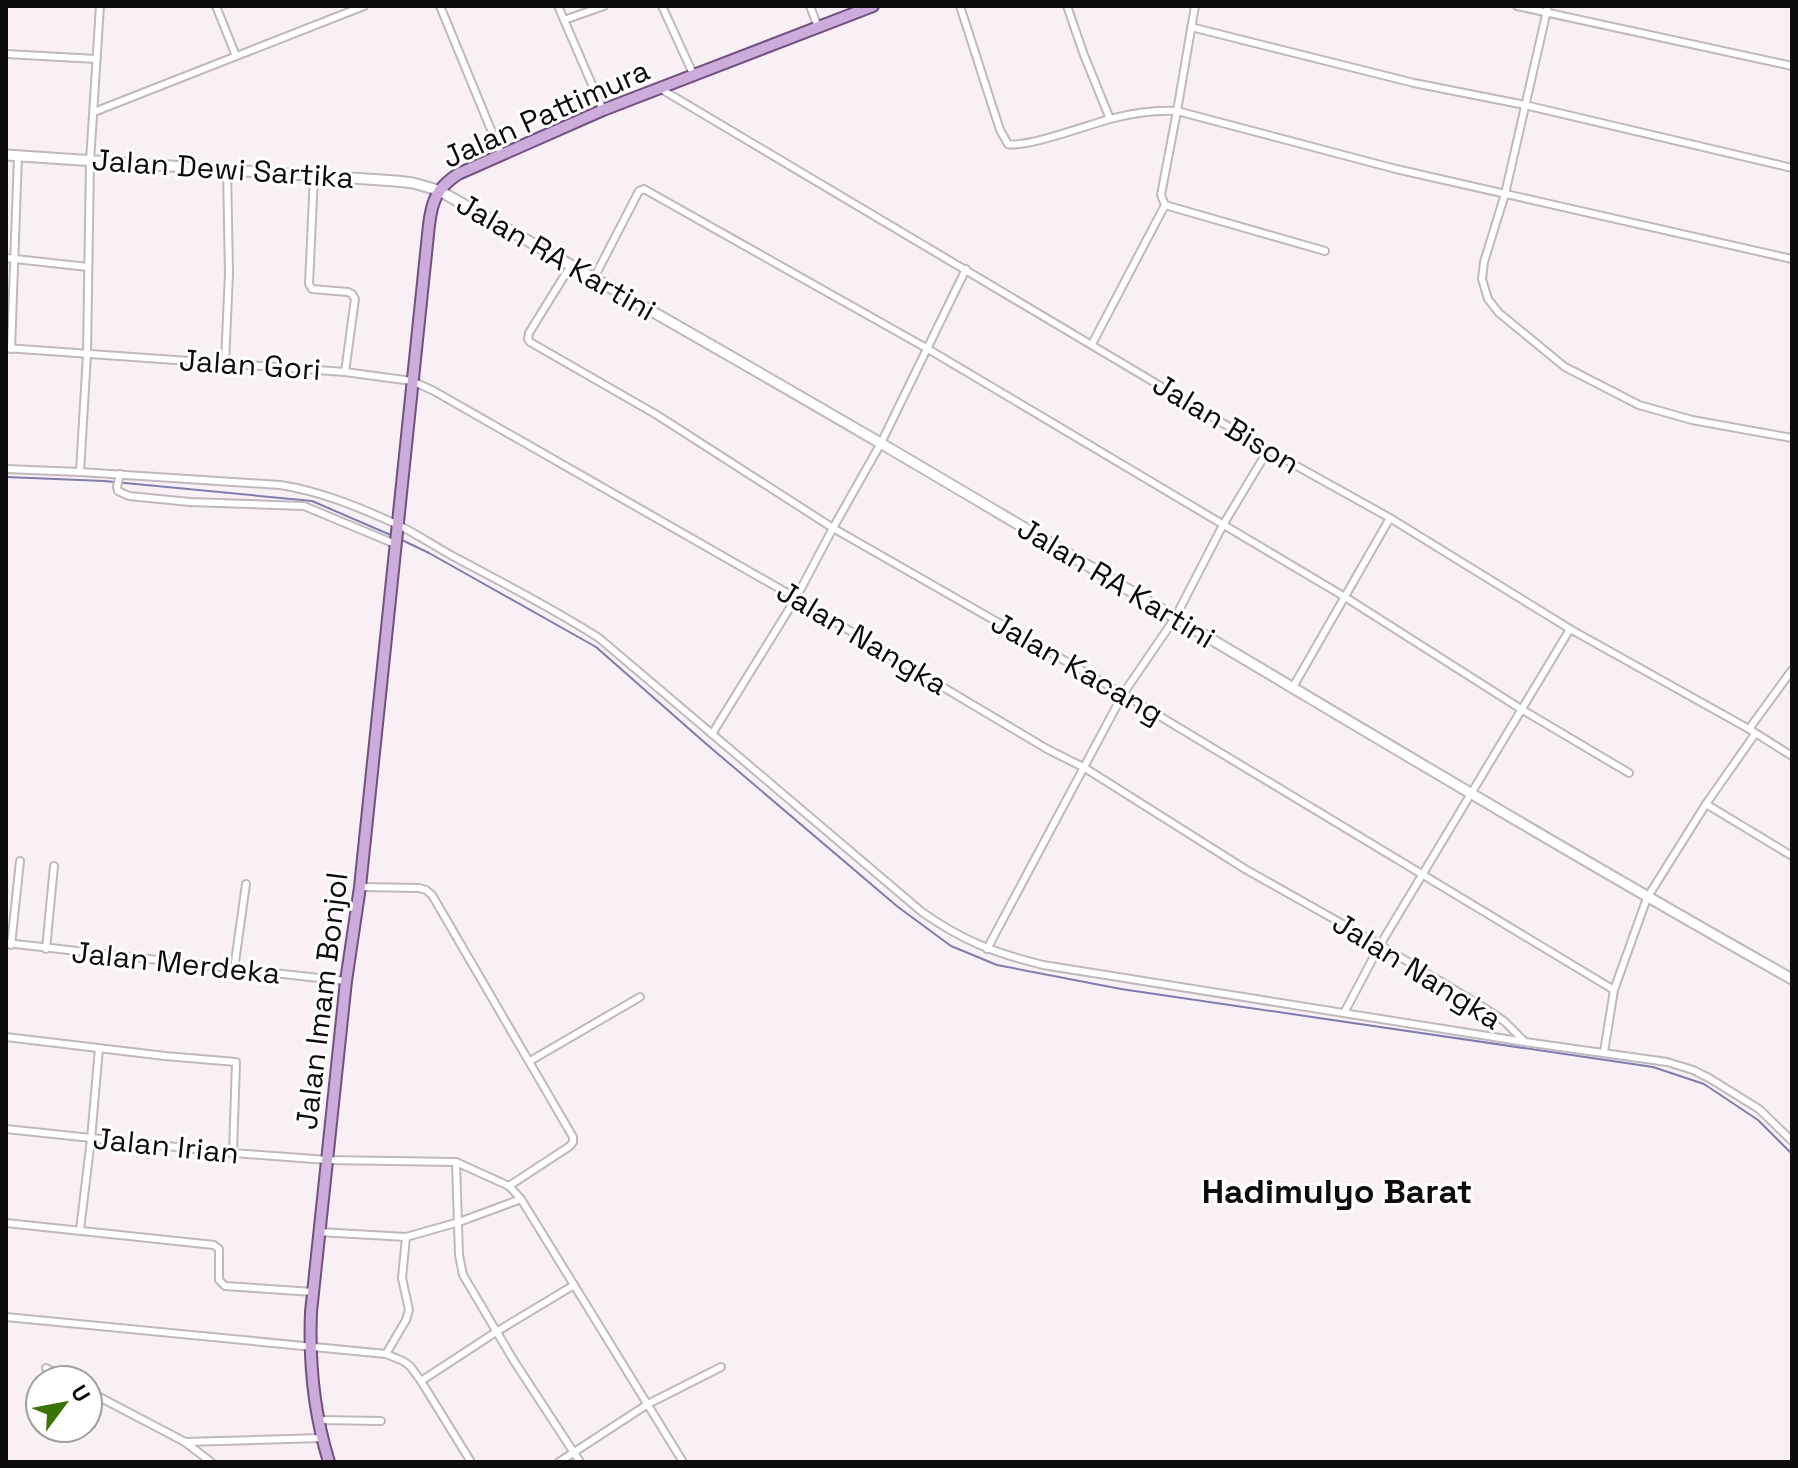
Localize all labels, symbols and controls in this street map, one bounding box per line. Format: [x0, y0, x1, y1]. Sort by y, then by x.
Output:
street label: Jalan Pattimura [436, 50, 655, 177]
street label: Jalan Dewi Sartika [91, 140, 355, 197]
street label: Jalan RA Kartini [450, 184, 663, 329]
street label: Jalan Gori [178, 340, 322, 389]
street label: Jalan Bison [1146, 364, 1307, 483]
street label: Jalan RA Kartini [1010, 508, 1222, 657]
street label: Jalan Nangka [770, 571, 955, 704]
street label: Jalan Kacang [984, 602, 1171, 733]
street label: Jalan Imam Bonjol [286, 870, 357, 1132]
street label: Jalan Nangka [1325, 903, 1509, 1038]
street label: Jalan Merdeka [70, 932, 282, 993]
street label: Jalan Irian [91, 1118, 241, 1173]
district label: Hadimulyo Barat [1202, 1170, 1472, 1213]
north arrow [24, 1364, 104, 1444]
text: U [65, 1380, 97, 1407]

